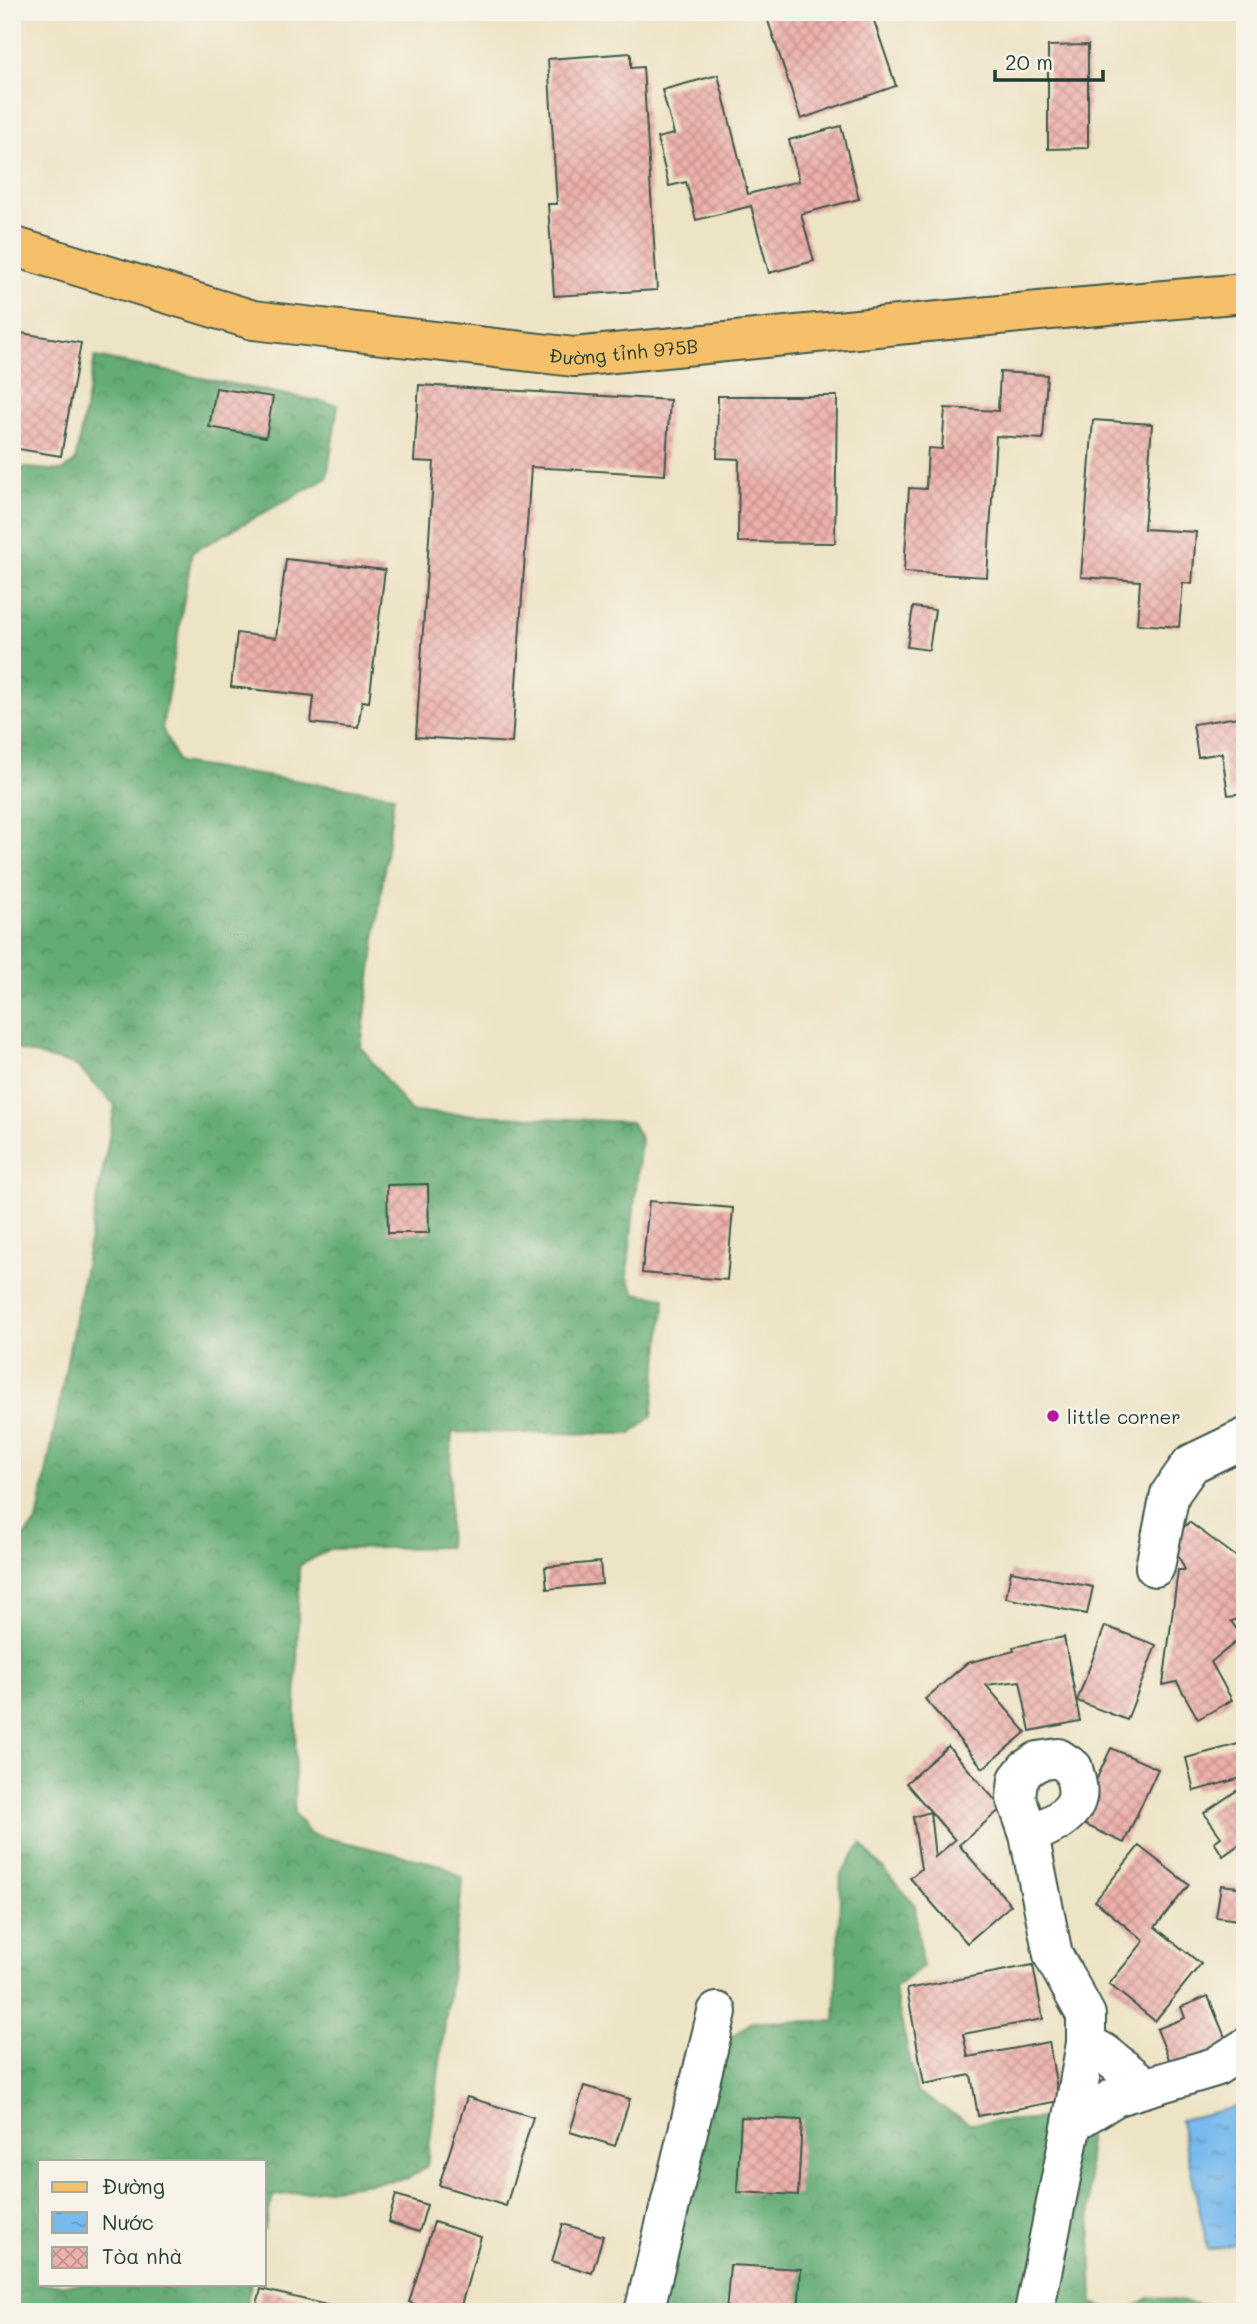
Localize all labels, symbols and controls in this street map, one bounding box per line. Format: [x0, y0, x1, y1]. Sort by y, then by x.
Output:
scale bar [995, 38, 1103, 82]
text: 20 m [1005, 48, 1053, 75]
street label: Đường tỉnh 975B [548, 332, 699, 370]
place label: little corner [1067, 1404, 1181, 1429]
marker: little corner [1045, 1408, 1061, 1424]
legend [38, 2160, 266, 2286]
text: Đường [102, 2172, 165, 2199]
text: Nước [102, 2208, 154, 2235]
text: Tòa nhà [102, 2242, 183, 2269]

